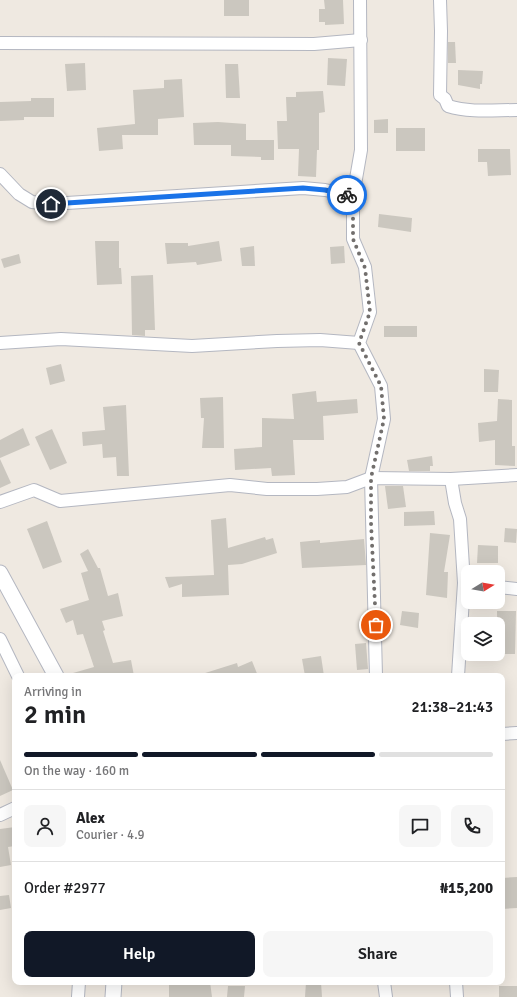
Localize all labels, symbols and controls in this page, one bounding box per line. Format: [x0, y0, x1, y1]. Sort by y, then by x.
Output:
courier [327, 175, 367, 215]
icon: bike [336, 184, 358, 206]
pin [34, 187, 68, 221]
icon: home [40, 193, 62, 215]
north arrow [461, 565, 505, 609]
map controls [461, 565, 505, 661]
pin [359, 608, 393, 642]
icon: bag [365, 614, 387, 636]
button: layers [461, 617, 505, 661]
text: Arriving in [24, 684, 82, 700]
text: 21:38–21:43 [412, 698, 493, 716]
text: 2 min [24, 699, 86, 731]
text: On the way · 160 m [24, 763, 129, 779]
button: person [24, 805, 66, 847]
button: chat [399, 805, 441, 847]
button: phone [451, 805, 493, 847]
text: Alex [76, 809, 105, 827]
text: Courier · 4.9 [76, 827, 145, 843]
text: Order #2977 [24, 879, 106, 897]
text: ₦15,200 [440, 879, 493, 897]
button: Help [24, 931, 255, 977]
button: Share [263, 931, 493, 977]

